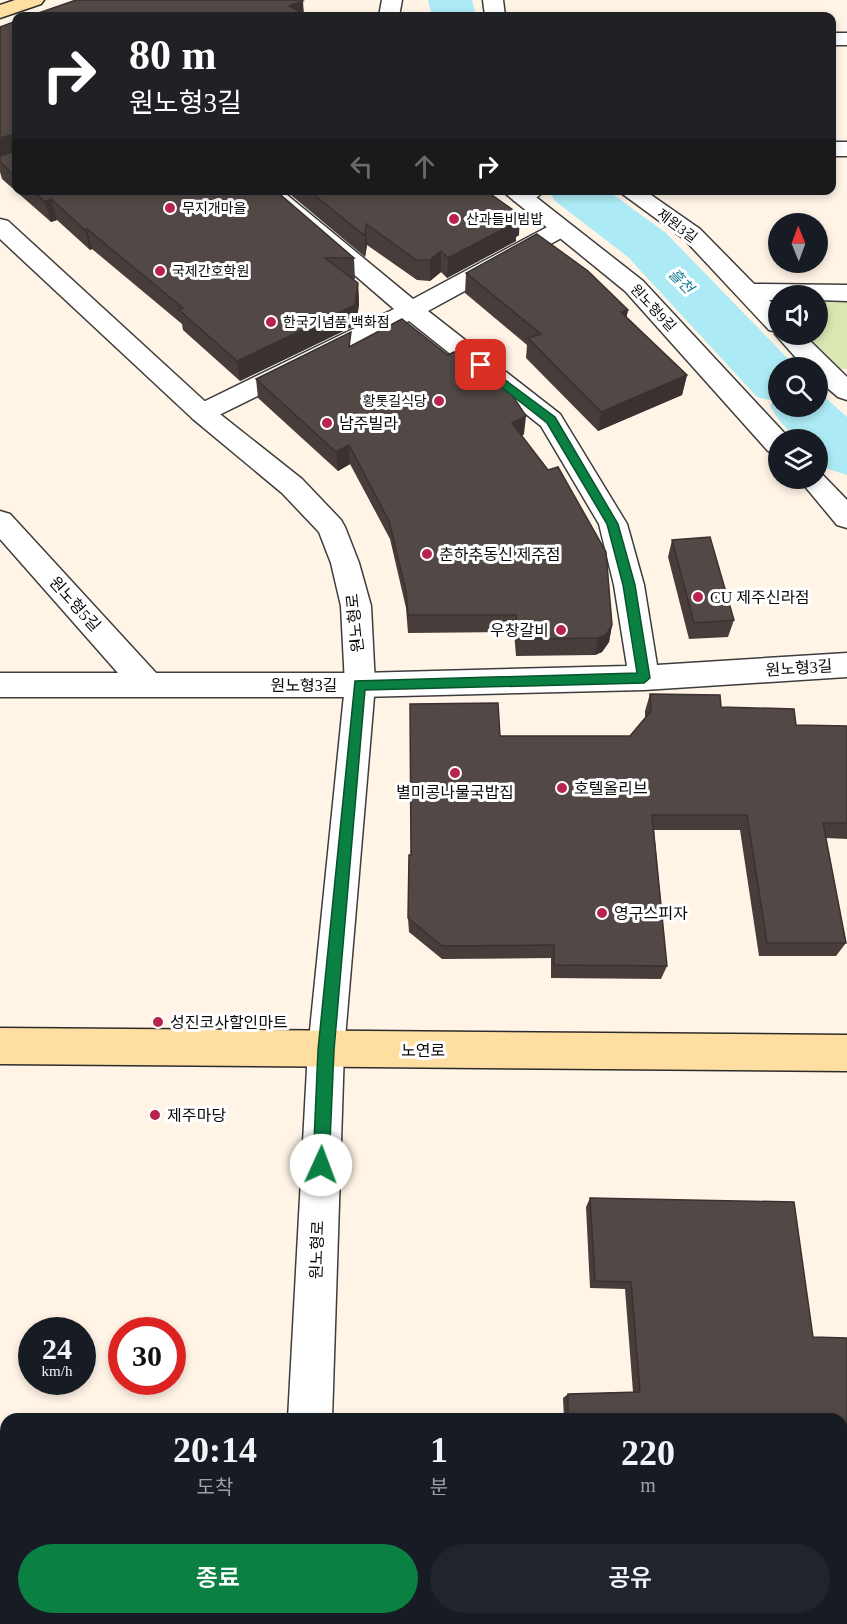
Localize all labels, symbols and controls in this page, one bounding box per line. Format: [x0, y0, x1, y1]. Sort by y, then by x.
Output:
text: 80 m [129, 32, 217, 78]
icon: right [30, 36, 108, 114]
text: 원노형3길 [129, 88, 242, 118]
icon: left [345, 150, 378, 183]
icon: ahead [408, 150, 441, 183]
icon: right [471, 150, 504, 183]
marker: 무지개마을 [163, 201, 177, 215]
place label: 무지개마을 [182, 201, 247, 216]
street label: 제원3길 [654, 206, 700, 246]
marker: 산과들비빔밥 [447, 212, 461, 226]
place label: 산과들비빔밥 [466, 212, 543, 227]
north arrow [768, 213, 828, 273]
map controls [768, 213, 828, 489]
place label: 국제간호학원 [172, 263, 249, 279]
marker: 국제간호학원 [153, 264, 167, 278]
water label: 흘천 [666, 266, 698, 298]
street label: 원노형9길 [628, 281, 678, 335]
button: sound [768, 285, 828, 345]
marker: 한국기념품 백화점 [264, 315, 278, 329]
place label: 한국기념품 백화점 [283, 315, 390, 330]
pin [455, 339, 506, 390]
icon: arrive [464, 348, 497, 381]
button: search [768, 357, 828, 417]
place label: 황톳길식당 [363, 394, 427, 409]
marker: 황톳길식당 [432, 394, 446, 408]
place label: 남주빌라 [339, 415, 398, 432]
marker: 남주빌라 [320, 416, 334, 430]
button: layers [768, 429, 828, 489]
place label: 춘하추동신 제주점 [439, 546, 561, 563]
marker: 춘하추동신 제주점 [420, 547, 434, 561]
street label: 원노형5길 [46, 573, 104, 635]
place label: CU 제주신라점 [710, 589, 810, 606]
marker: CU 제주신라점 [691, 590, 705, 604]
street label: 원노형로 [343, 593, 367, 653]
place label: 우창갈비 [490, 622, 549, 639]
marker: 우창갈비 [554, 623, 568, 637]
street label: 원노형3길 [765, 657, 833, 679]
street label: 원노형3길 [271, 677, 337, 694]
marker: 별미콩나물국밥집 [448, 766, 462, 780]
place label: 호텔올리브 [574, 780, 648, 797]
marker: 호텔올리브 [555, 781, 569, 795]
place label: 별미콩나물국밥집 [396, 784, 514, 801]
place label: 영구스피자 [614, 905, 688, 922]
marker: 영구스피자 [595, 906, 609, 920]
place label: 성진코사할인마트 [170, 1014, 288, 1031]
marker: 성진코사할인마트 [151, 1015, 165, 1029]
street label: 노연로 [401, 1042, 445, 1059]
place label: 제주마당 [167, 1107, 226, 1124]
marker: 제주마당 [148, 1108, 162, 1122]
position arrow [289, 1133, 353, 1197]
street label: 원노형로 [307, 1220, 327, 1280]
speed limit sign: 30 [108, 1317, 186, 1395]
text: 24 [42, 1332, 72, 1365]
text: km/h [42, 1363, 72, 1379]
text: 20:14 [173, 1430, 257, 1470]
text: 1 [430, 1430, 448, 1470]
text: 220 [621, 1433, 675, 1473]
text: m [640, 1474, 656, 1496]
text: 도착 [196, 1476, 233, 1498]
text: 분 [430, 1476, 448, 1498]
button: 종료 [18, 1544, 418, 1613]
button: 공유 [430, 1544, 830, 1613]

